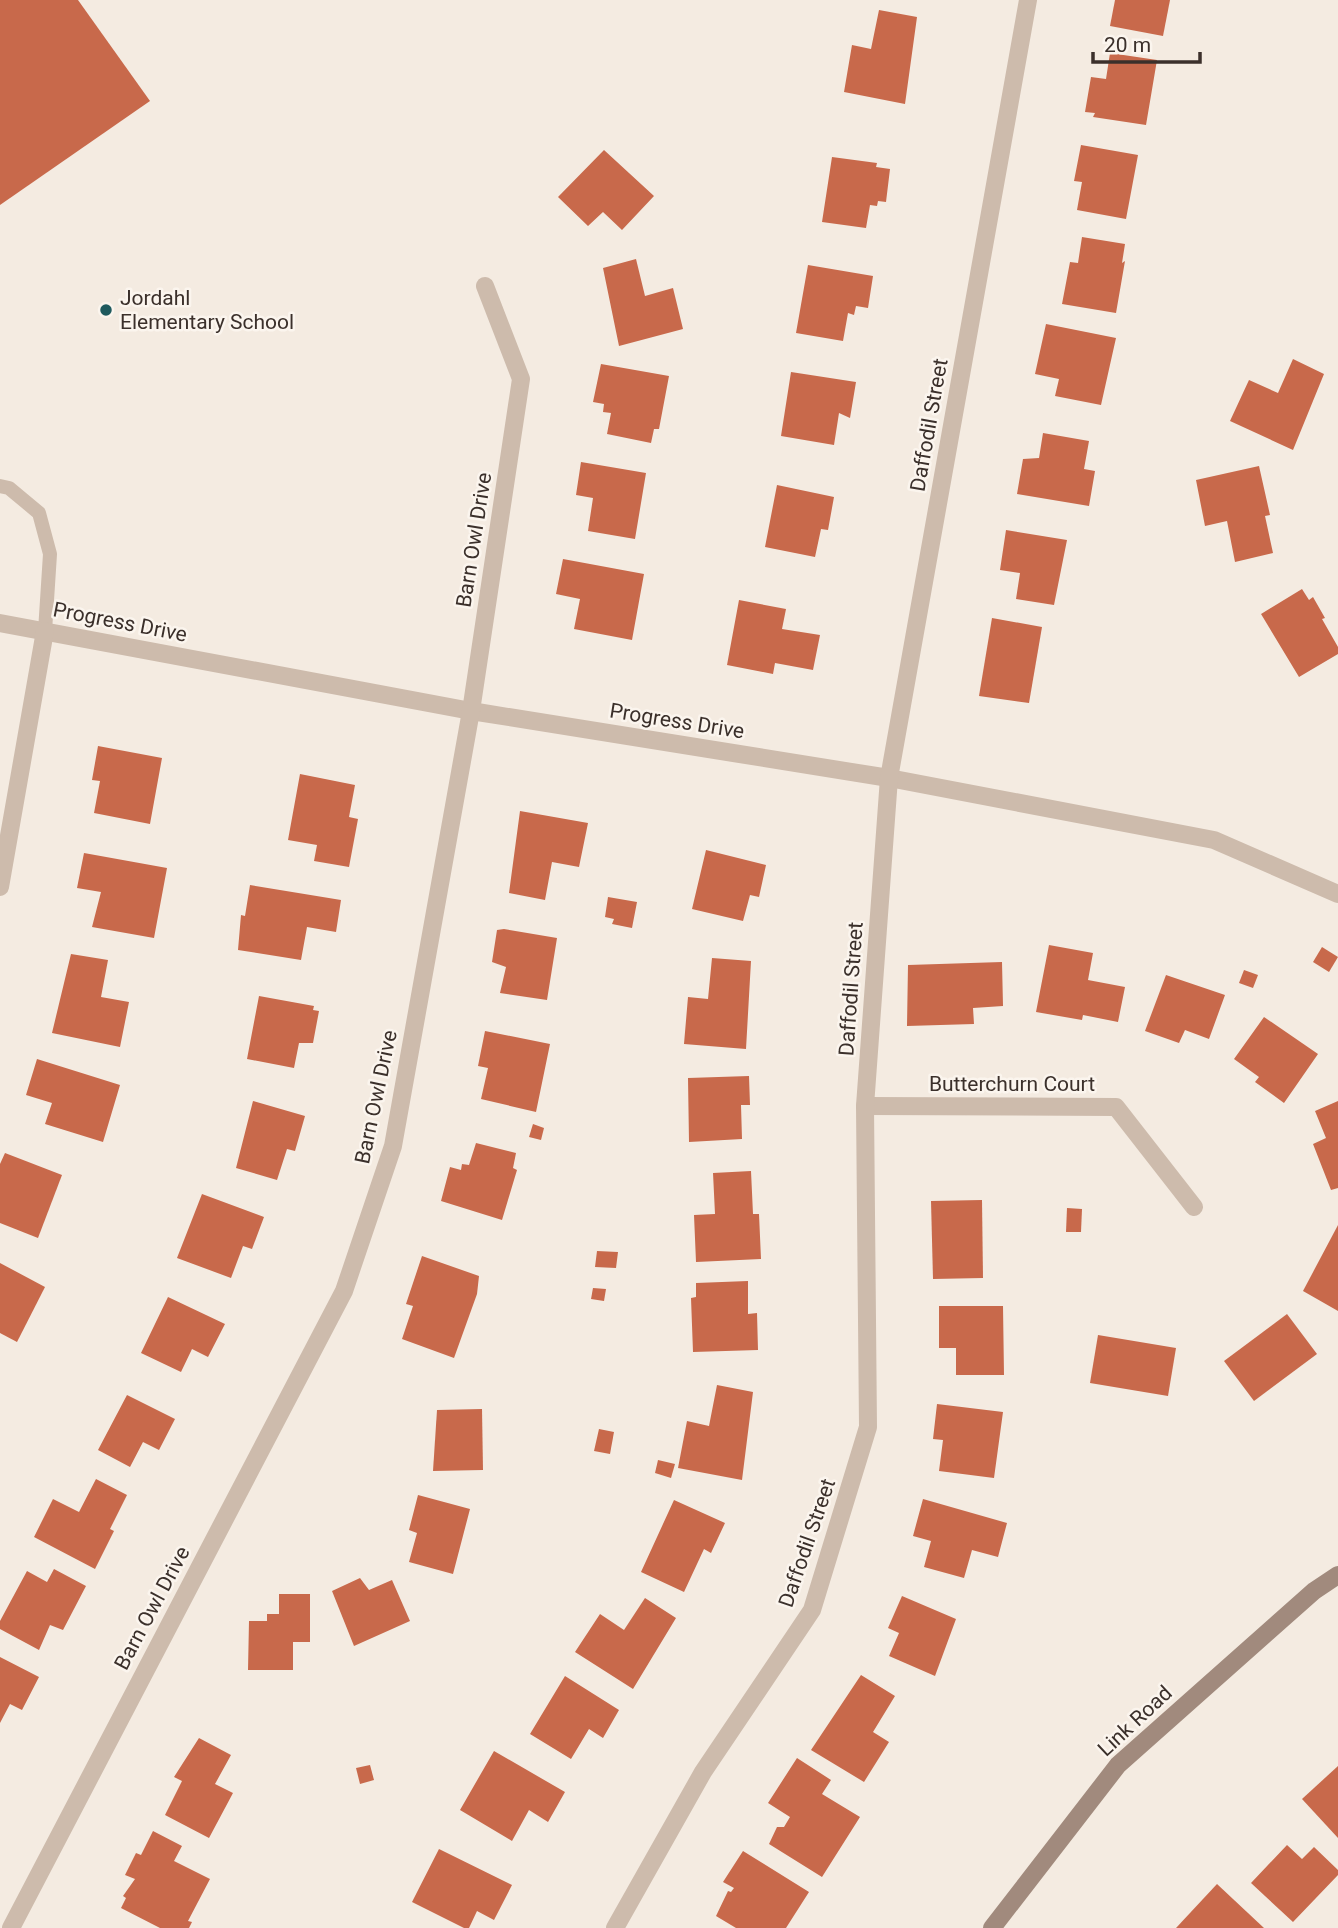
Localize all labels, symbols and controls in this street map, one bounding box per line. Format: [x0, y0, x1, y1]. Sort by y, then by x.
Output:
scale bar [1093, 21, 1200, 65]
text: 20 m [1104, 33, 1151, 57]
place label: Jordahl Elementary School [120, 286, 294, 334]
marker: Jordahl Elementary School [98, 302, 114, 318]
street label: Daffodil Street [906, 357, 953, 493]
street label: Barn Owl Drive [451, 471, 497, 609]
street label: Progress Drive [51, 597, 189, 647]
street label: Progress Drive [608, 699, 746, 743]
street label: Daffodil Street [834, 921, 868, 1057]
street label: Barn Owl Drive [350, 1028, 402, 1166]
street label: Butterchurn Court [929, 1072, 1095, 1096]
street label: Daffodil Street [774, 1475, 840, 1610]
street label: Barn Owl Drive [109, 1542, 195, 1674]
street label: Link Road [1093, 1681, 1177, 1761]

